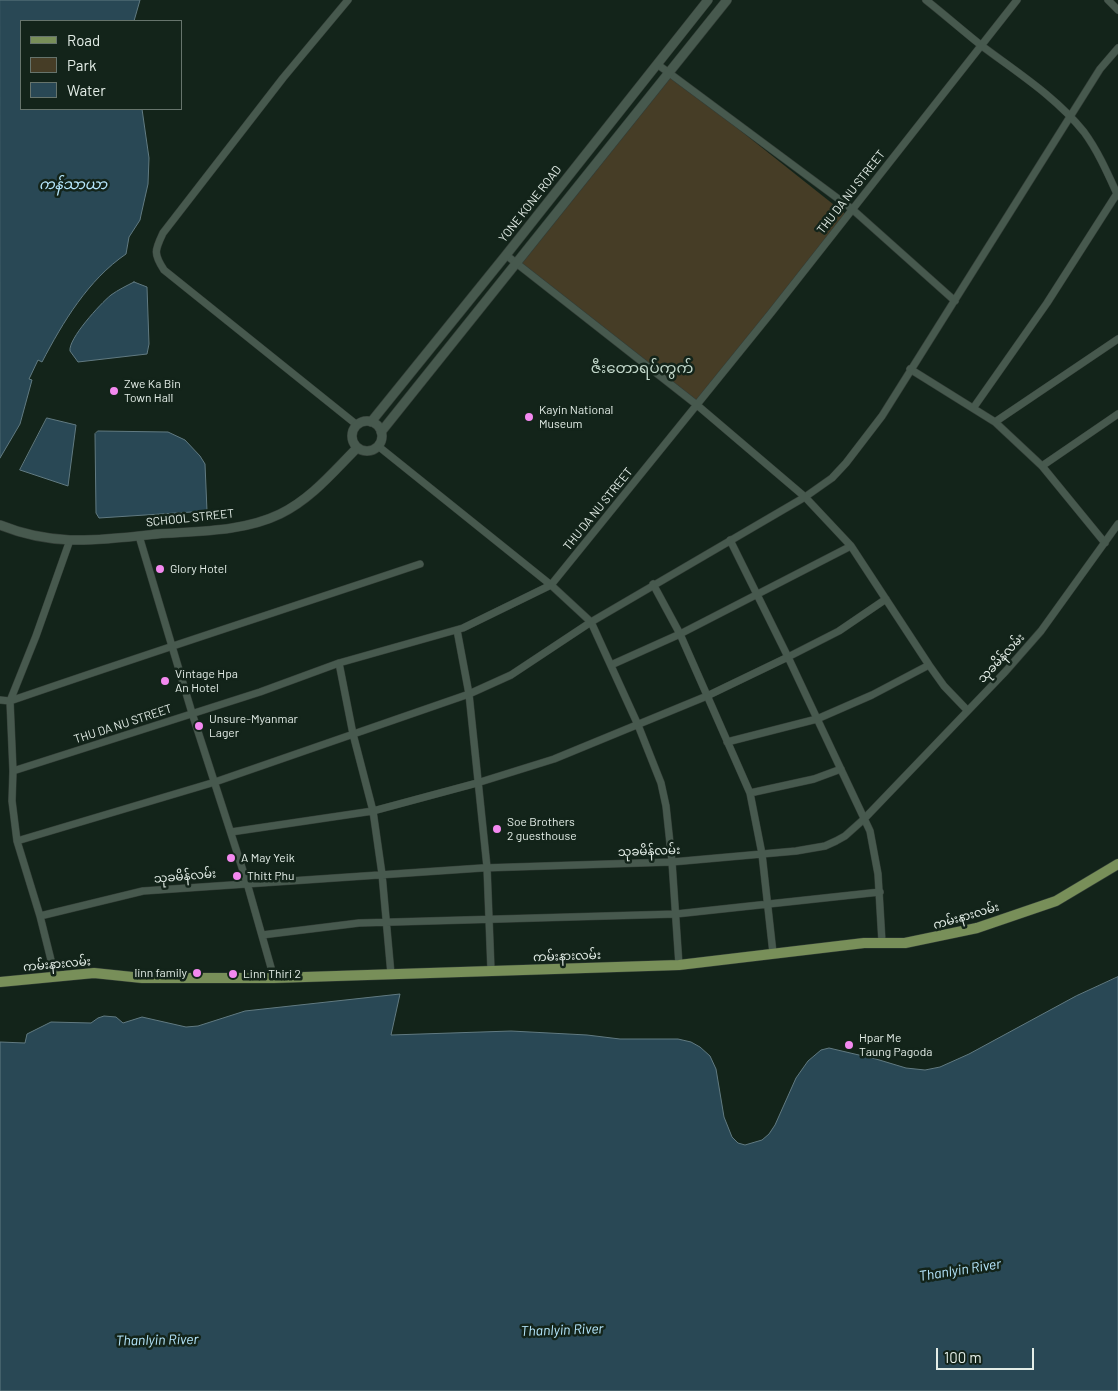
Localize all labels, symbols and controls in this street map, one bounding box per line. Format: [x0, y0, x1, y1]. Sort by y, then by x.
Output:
legend [20, 20, 182, 110]
text: Road [67, 31, 100, 49]
text: Park [67, 56, 96, 74]
text: Water [67, 81, 106, 99]
street label: THU DA NU STREET [814, 147, 888, 237]
street label: YONE KONE ROAD [496, 163, 564, 245]
water label: ကန်သာယာ [39, 176, 107, 192]
district label: ဇီးတောရပ်ကွက် [591, 359, 693, 377]
place label: Zwe Ka Bin Town Hall [124, 377, 181, 405]
marker: Zwe Ka Bin Town Hall [108, 385, 120, 397]
place label: Kayin National Museum [539, 403, 613, 431]
marker: Kayin National Museum [523, 411, 535, 423]
street label: THU DA NU STREET [560, 465, 636, 553]
street label: SCHOOL STREET [145, 506, 235, 530]
place label: Glory Hotel [170, 562, 227, 576]
marker: Glory Hotel [154, 563, 166, 575]
street label: သုခမိန်လမ်း [974, 630, 1028, 686]
place label: Vintage Hpa An Hotel [175, 667, 238, 695]
marker: Vintage Hpa An Hotel [159, 675, 171, 687]
street label: THU DA NU STREET [72, 701, 174, 747]
place label: Unsure-Myanmar Lager [209, 712, 298, 740]
marker: Unsure-Myanmar Lager [193, 720, 205, 732]
place label: Soe Brothers 2 guesthouse [507, 815, 577, 843]
marker: Soe Brothers 2 guesthouse [491, 823, 503, 835]
street label: သုခမိန်လမ်း [618, 843, 680, 859]
place label: A May Yeik [241, 851, 295, 865]
marker: A May Yeik [225, 852, 237, 864]
street label: သုခမိန်လမ်း [153, 866, 217, 886]
place label: Thitt Phu [247, 869, 294, 883]
marker: Thitt Phu [231, 870, 243, 882]
street label: ကမ်းနားလမ်း [931, 900, 1001, 932]
street label: ကမ်းနားလမ်း [533, 948, 601, 964]
street label: ကမ်းနားလမ်း [23, 954, 91, 974]
place label: linn family [134, 966, 187, 980]
marker: linn family [191, 967, 203, 979]
place label: Linn Thiri 2 [243, 967, 301, 981]
marker: Linn Thiri 2 [227, 968, 239, 980]
place label: Hpar Me Taung Pagoda [859, 1031, 932, 1059]
marker: Hpar Me Taung Pagoda [843, 1039, 855, 1051]
water label: Thanlyin River [918, 1255, 1002, 1285]
water label: Thanlyin River [520, 1320, 604, 1340]
water label: Thanlyin River [115, 1331, 199, 1349]
scale bar [938, 1338, 1036, 1370]
text: 100 m [944, 1348, 982, 1366]

